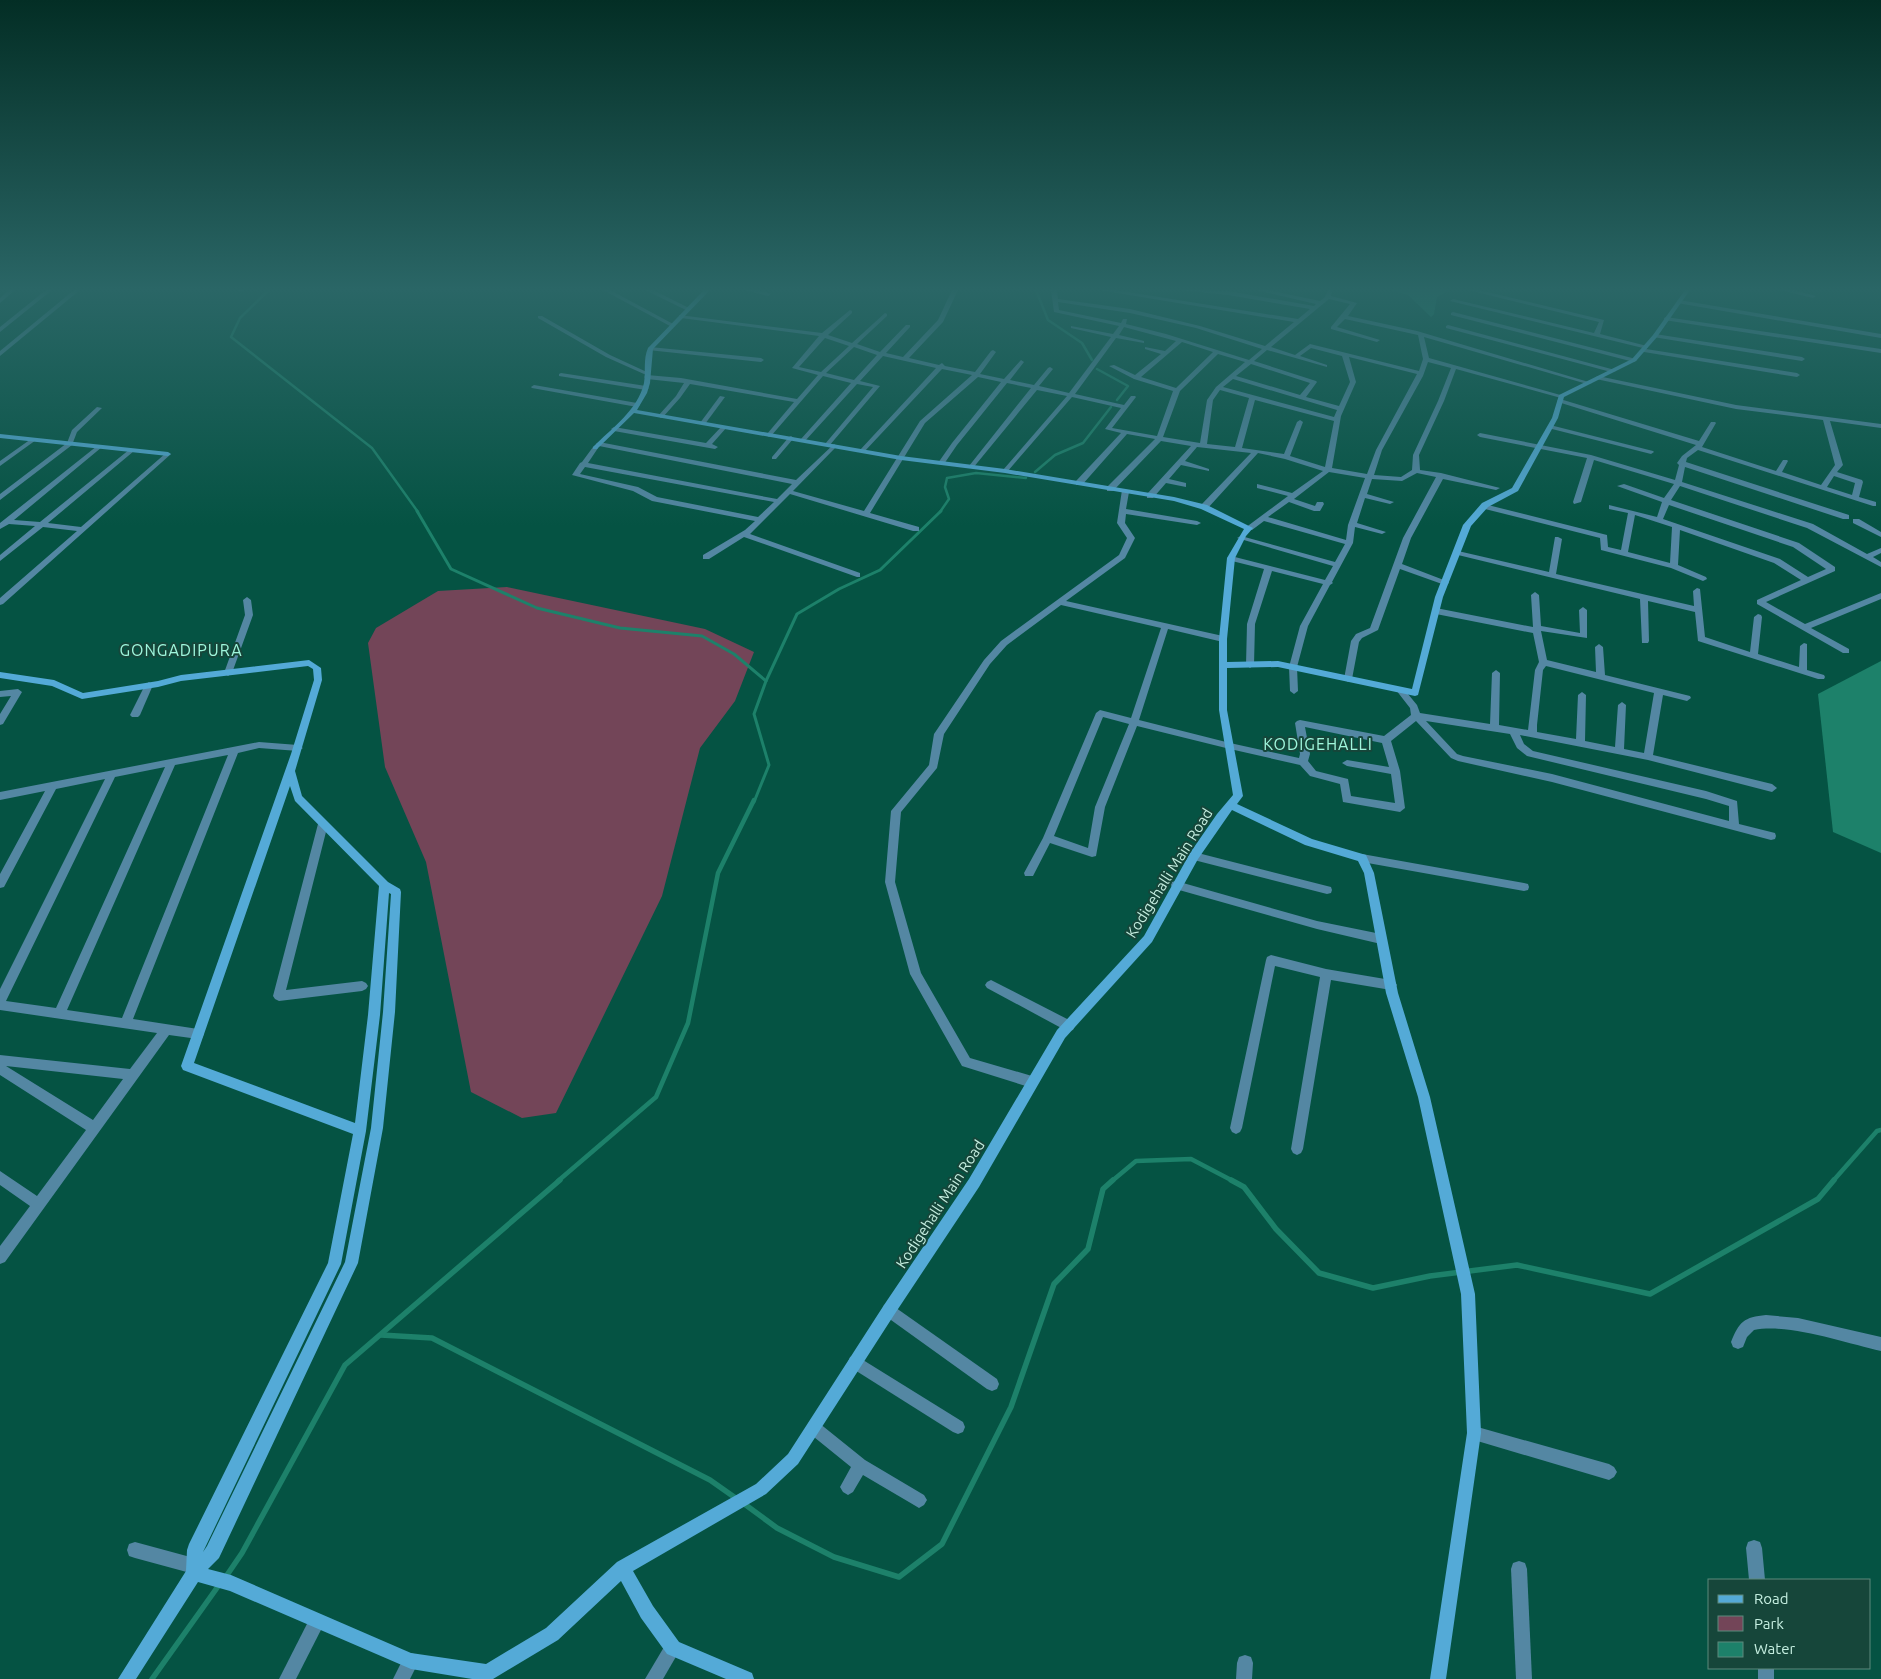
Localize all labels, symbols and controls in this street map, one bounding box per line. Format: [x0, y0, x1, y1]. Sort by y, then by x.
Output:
district label: GONGADIPURA [119, 641, 243, 659]
district label: KODIGEHALLI [1263, 735, 1373, 753]
street label: Kodigehalli Main Road [1122, 805, 1216, 941]
street label: Kodigehalli Main Road [892, 1137, 988, 1271]
legend [1708, 1579, 1871, 1669]
text: Road [1754, 1590, 1789, 1607]
text: Park [1754, 1615, 1784, 1632]
text: Water [1754, 1640, 1795, 1657]

